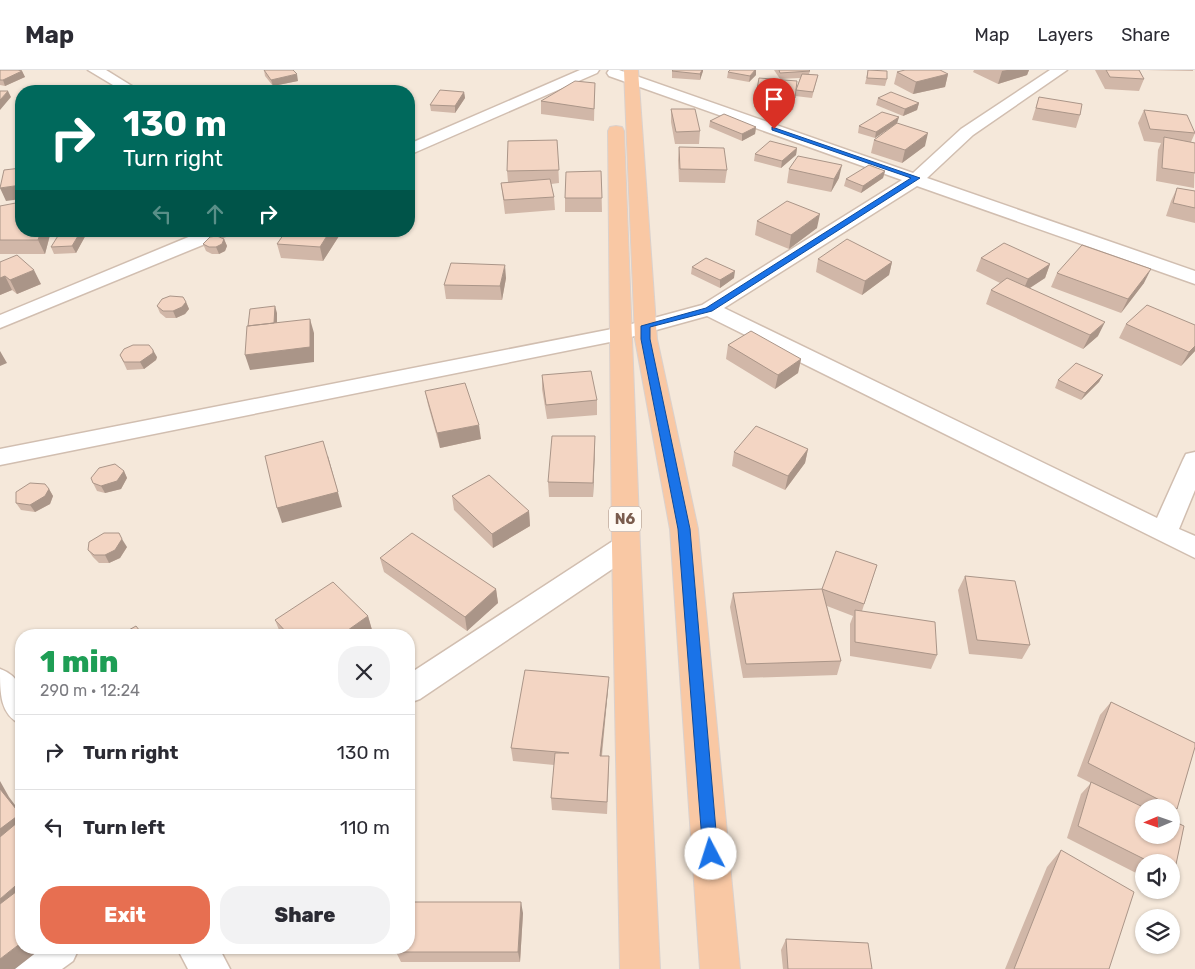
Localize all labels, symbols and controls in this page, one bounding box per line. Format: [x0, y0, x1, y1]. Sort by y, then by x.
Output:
text: Map [25, 21, 74, 49]
text: Map [975, 24, 1010, 46]
text: Layers [1038, 24, 1093, 46]
text: Share [1121, 24, 1170, 46]
pin [753, 78, 795, 129]
icon: arrive [760, 85, 788, 113]
text: 130 m [123, 103, 227, 145]
icon: right [40, 105, 105, 170]
text: Turn right [123, 145, 223, 172]
icon: left [148, 200, 176, 228]
icon: ahead [201, 200, 229, 228]
icon: right [254, 200, 282, 228]
road number: N6 [609, 506, 641, 532]
text: 1 min [40, 644, 118, 680]
button: close [338, 646, 390, 698]
text: 290 m · 12:24 [40, 681, 140, 700]
icon: right [40, 738, 68, 766]
text: Turn right [83, 741, 178, 764]
text: 130 m [337, 741, 390, 764]
north arrow [1135, 799, 1180, 844]
map controls [1135, 799, 1180, 954]
icon: left [40, 813, 68, 841]
text: Turn left [83, 816, 165, 839]
text: 110 m [340, 816, 390, 839]
position arrow [684, 827, 736, 879]
button: sound [1135, 854, 1180, 899]
button: Exit [40, 886, 210, 944]
button: Share [220, 886, 390, 944]
button: layers [1135, 909, 1180, 954]

